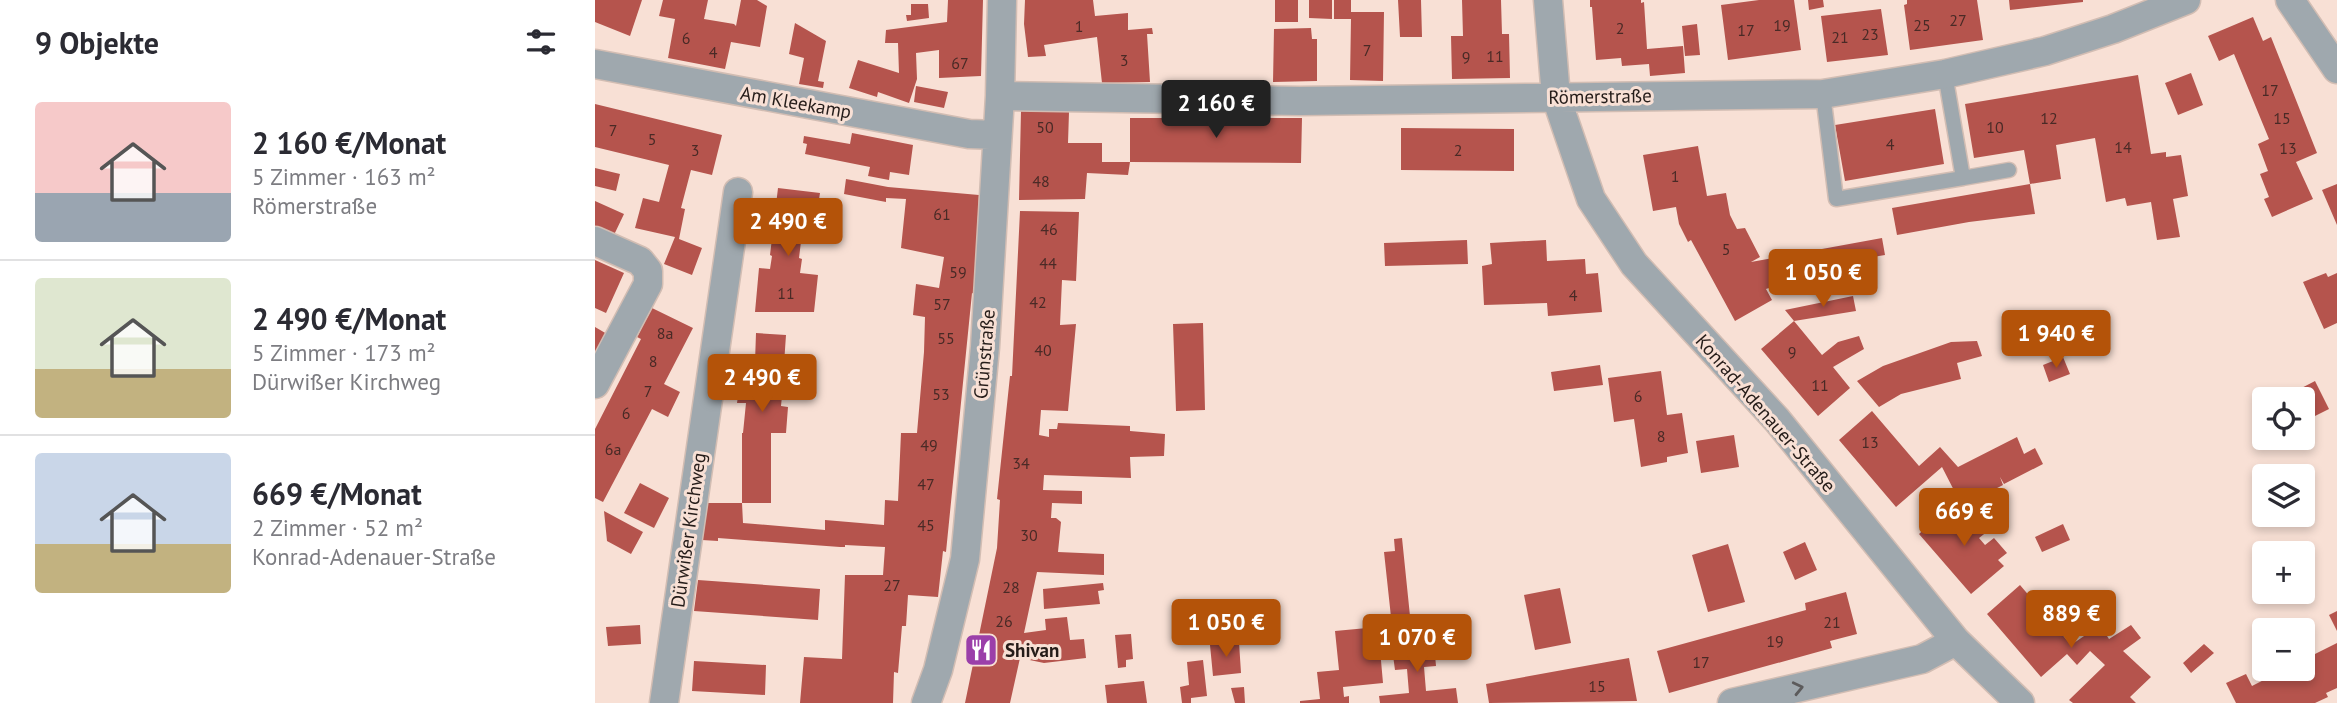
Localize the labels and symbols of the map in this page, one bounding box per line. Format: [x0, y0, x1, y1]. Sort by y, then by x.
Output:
house number: 27 [1949, 10, 1967, 30]
house number: 19 [1773, 15, 1791, 35]
house number: 25 [1913, 15, 1931, 35]
house number: 1 [1075, 16, 1083, 36]
house number: 2 [1616, 18, 1624, 38]
house number: 17 [1737, 20, 1755, 40]
house number: 23 [1861, 24, 1879, 44]
house number: 21 [1831, 27, 1849, 47]
house number: 6 [682, 28, 690, 48]
house number: 7 [1363, 40, 1371, 60]
house number: 4 [709, 42, 718, 62]
house number: 11 [1486, 46, 1504, 66]
house number: 9 [1462, 47, 1470, 67]
house number: 3 [1120, 50, 1128, 70]
house number: 67 [951, 53, 969, 73]
street label: Am Kleekamp [739, 80, 853, 124]
pin: 2 160 € [1151, 80, 1281, 140]
house number: 17 [2261, 80, 2279, 100]
street label: Römerstraße [1548, 83, 1652, 109]
house number: 12 [2040, 108, 2058, 128]
house number: 15 [2273, 108, 2291, 128]
house number: 50 [1036, 117, 1054, 137]
house number: 10 [1986, 117, 2004, 137]
house number: 7 [609, 120, 617, 140]
house number: 5 [648, 129, 656, 149]
house number: 4 [1886, 134, 1895, 154]
house number: 14 [2114, 137, 2132, 157]
house number: 13 [2279, 138, 2297, 158]
house number: 3 [691, 140, 699, 160]
house number: 2 [1454, 140, 1462, 160]
house number: 1 [1671, 166, 1679, 186]
house number: 48 [1032, 171, 1050, 191]
pin: 2 490 € [723, 198, 853, 258]
house number: 61 [933, 204, 951, 224]
house number: 46 [1040, 219, 1058, 239]
house number: 5 [1722, 239, 1730, 259]
pin: 1 050 € [1758, 250, 1888, 309]
house number: 44 [1039, 253, 1057, 273]
house number: 59 [949, 262, 967, 282]
house number: 11 [777, 283, 795, 303]
house number: 4 [1569, 285, 1578, 305]
house number: 42 [1029, 292, 1047, 312]
house number: 57 [933, 294, 951, 314]
street label: Grünstraße [968, 308, 1000, 400]
pin: 1 940 € [1991, 310, 2121, 370]
house number: 8a [657, 323, 673, 343]
house number: 55 [937, 328, 955, 348]
street label: Konrad-Adenauer-Straße [1691, 329, 1841, 497]
house number: 40 [1034, 340, 1052, 360]
house number: 9 [1788, 342, 1796, 362]
house number: 8 [649, 351, 657, 371]
pin: 2 490 € [697, 354, 827, 414]
house number: 11 [1811, 375, 1829, 395]
house number: 7 [644, 381, 652, 401]
house number: 53 [932, 384, 950, 404]
house number: 6 [1634, 386, 1642, 406]
house number: 6 [622, 403, 630, 423]
house number: 8 [1657, 426, 1665, 446]
house number: 13 [1861, 432, 1879, 452]
house number: 49 [920, 435, 938, 455]
house number: 6a [605, 439, 621, 459]
street label: Dürwißer Kirchweg [665, 451, 711, 609]
house number: 34 [1012, 453, 1030, 473]
house number: 47 [917, 474, 935, 494]
pin: 669 € [1915, 489, 2013, 548]
house number: 45 [917, 515, 935, 535]
house number: 30 [1020, 525, 1038, 545]
house number: 27 [883, 575, 901, 595]
house number: 28 [1002, 577, 1020, 597]
pin: 889 € [2022, 590, 2120, 650]
pin: 1 050 € [1161, 600, 1291, 659]
house number: 26 [995, 611, 1013, 631]
house number: 21 [1823, 612, 1841, 632]
pin: 1 070 € [1352, 614, 1482, 674]
restaurant icon: Shivan [962, 631, 1000, 669]
house number: 19 [1766, 631, 1784, 651]
place label: Shivan [1005, 638, 1059, 662]
house number: 17 [1692, 652, 1710, 672]
house number: 15 [1588, 676, 1606, 696]
one-way arrow [1792, 681, 1804, 696]

